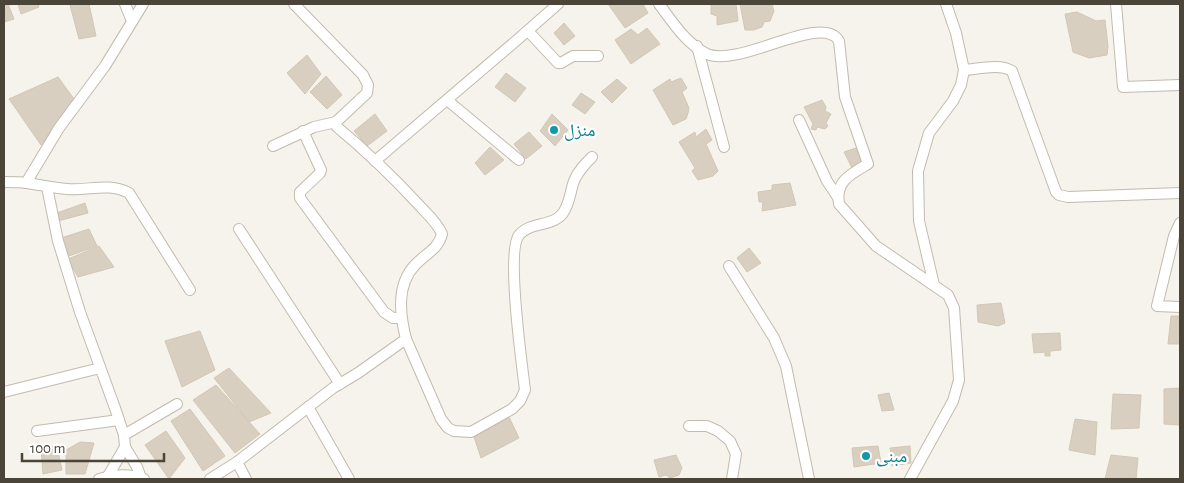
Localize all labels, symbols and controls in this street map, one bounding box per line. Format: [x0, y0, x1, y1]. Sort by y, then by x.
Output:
place label: منزل [564, 122, 595, 141]
marker: منزل [548, 124, 560, 136]
scale bar [22, 430, 165, 462]
text: 100 m [30, 441, 65, 456]
place label: مبنى [876, 448, 907, 467]
marker: مبنى [860, 450, 872, 462]

